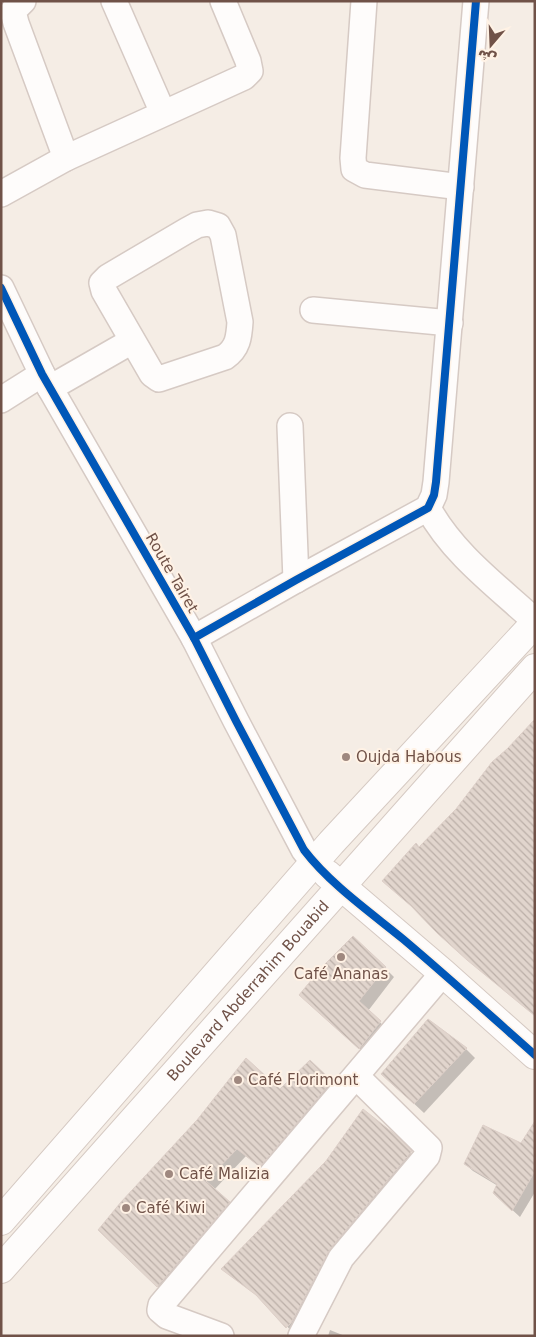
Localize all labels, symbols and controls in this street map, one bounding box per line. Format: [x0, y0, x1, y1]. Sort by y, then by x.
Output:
north arrow [466, 20, 516, 70]
text: ش [475, 47, 499, 68]
street label: Route Tairet [142, 530, 202, 616]
place label: Oujda Habous [356, 748, 462, 766]
marker: Oujda Habous [340, 751, 352, 763]
street label: Boulevard Abderrahim Bouabid [163, 897, 333, 1085]
marker: Café Ananas [335, 951, 347, 963]
place label: Café Ananas [294, 965, 388, 983]
place label: Café Florimont [248, 1071, 359, 1089]
marker: Café Florimont [232, 1074, 244, 1086]
place label: Café Malizia [179, 1165, 270, 1183]
marker: Café Malizia [163, 1168, 175, 1180]
place label: Café Kiwi [136, 1199, 205, 1217]
marker: Café Kiwi [120, 1202, 132, 1214]

